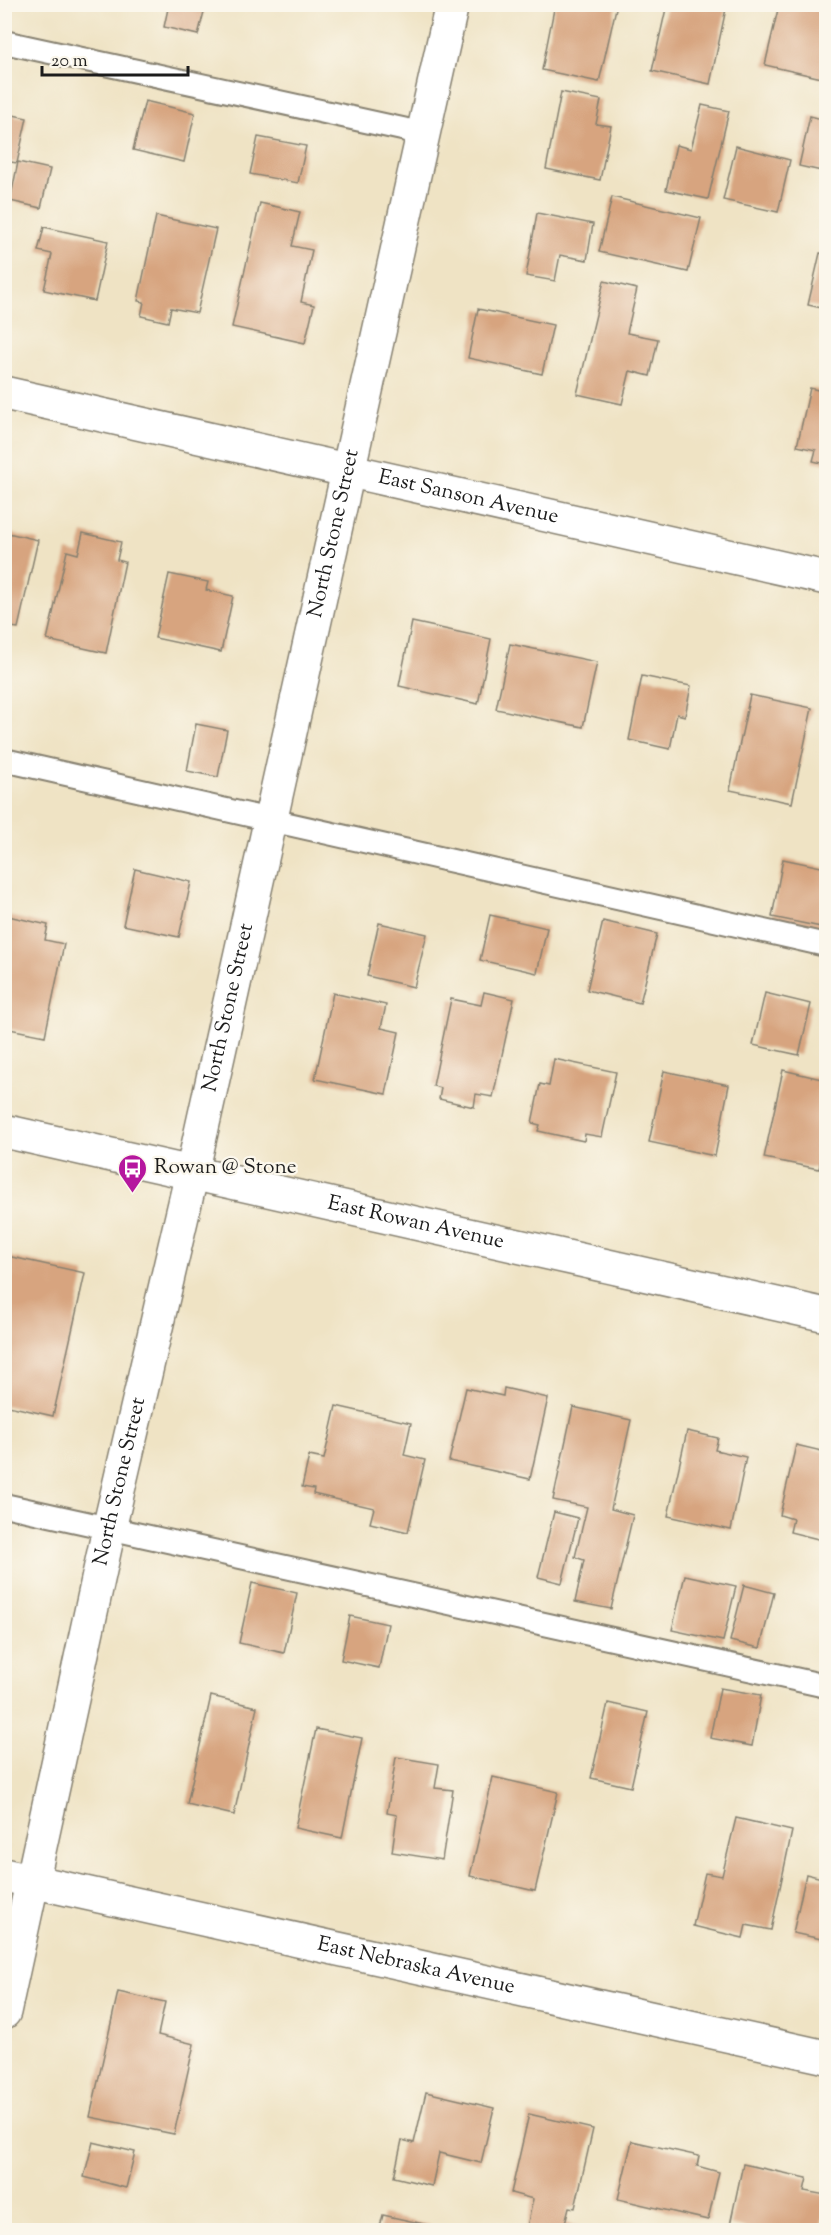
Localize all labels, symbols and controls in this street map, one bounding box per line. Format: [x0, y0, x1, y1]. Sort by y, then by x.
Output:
scale bar [42, 39, 188, 77]
text: 20 m [51, 49, 88, 75]
street label: North Stone Street [301, 446, 368, 621]
street label: East Sanson Avenue [375, 463, 561, 532]
street label: North Stone Street [195, 921, 262, 1095]
bus stop icon: Rowan @ Stone [117, 1152, 149, 1194]
place label: Rowan @ Stone [154, 1153, 297, 1183]
street label: East Rowan Avenue [325, 1189, 507, 1258]
street label: North Stone Street [86, 1394, 154, 1569]
street label: East Nebraska Avenue [314, 1930, 518, 2003]

